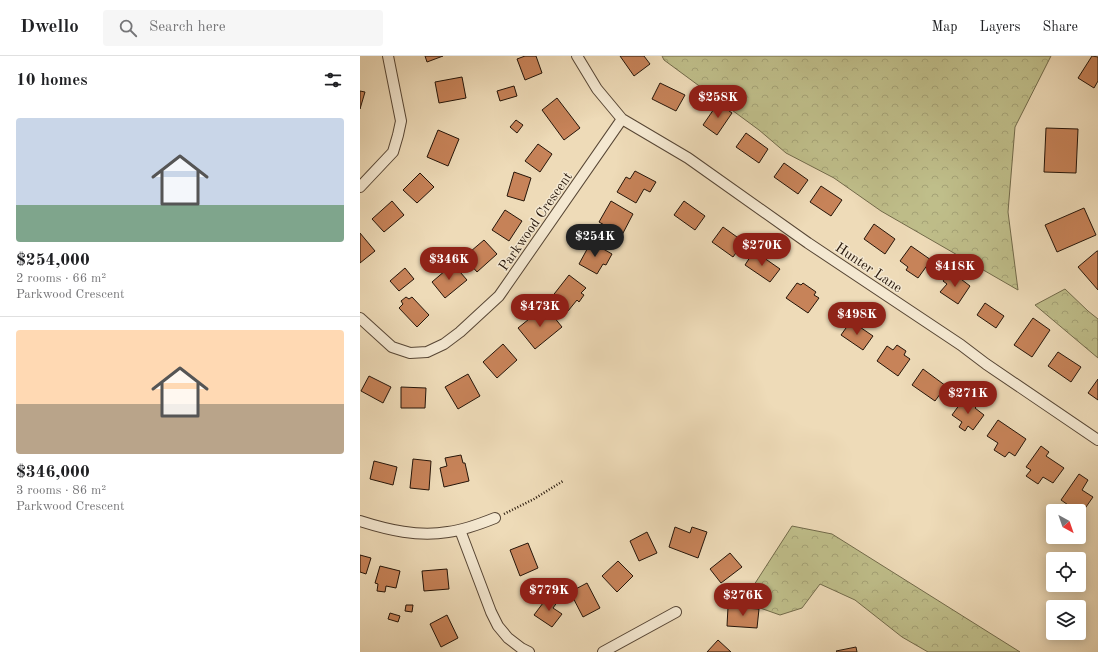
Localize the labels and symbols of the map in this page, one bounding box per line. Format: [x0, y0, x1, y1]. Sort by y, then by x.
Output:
pin: $258K [690, 85, 746, 119]
street label: Parkwood Crescent [497, 170, 575, 273]
pin: $254K [567, 224, 623, 258]
pin: $270K [734, 233, 790, 267]
street label: Hunter Lane [832, 240, 904, 295]
pin: $346K [421, 247, 477, 281]
pin: $418K [927, 254, 983, 288]
pin: $473K [512, 294, 568, 328]
pin: $498K [829, 302, 885, 336]
pin: $271K [940, 381, 996, 415]
north arrow [1046, 504, 1086, 544]
pin: $779K [521, 578, 577, 612]
pin: $276K [715, 583, 771, 617]

